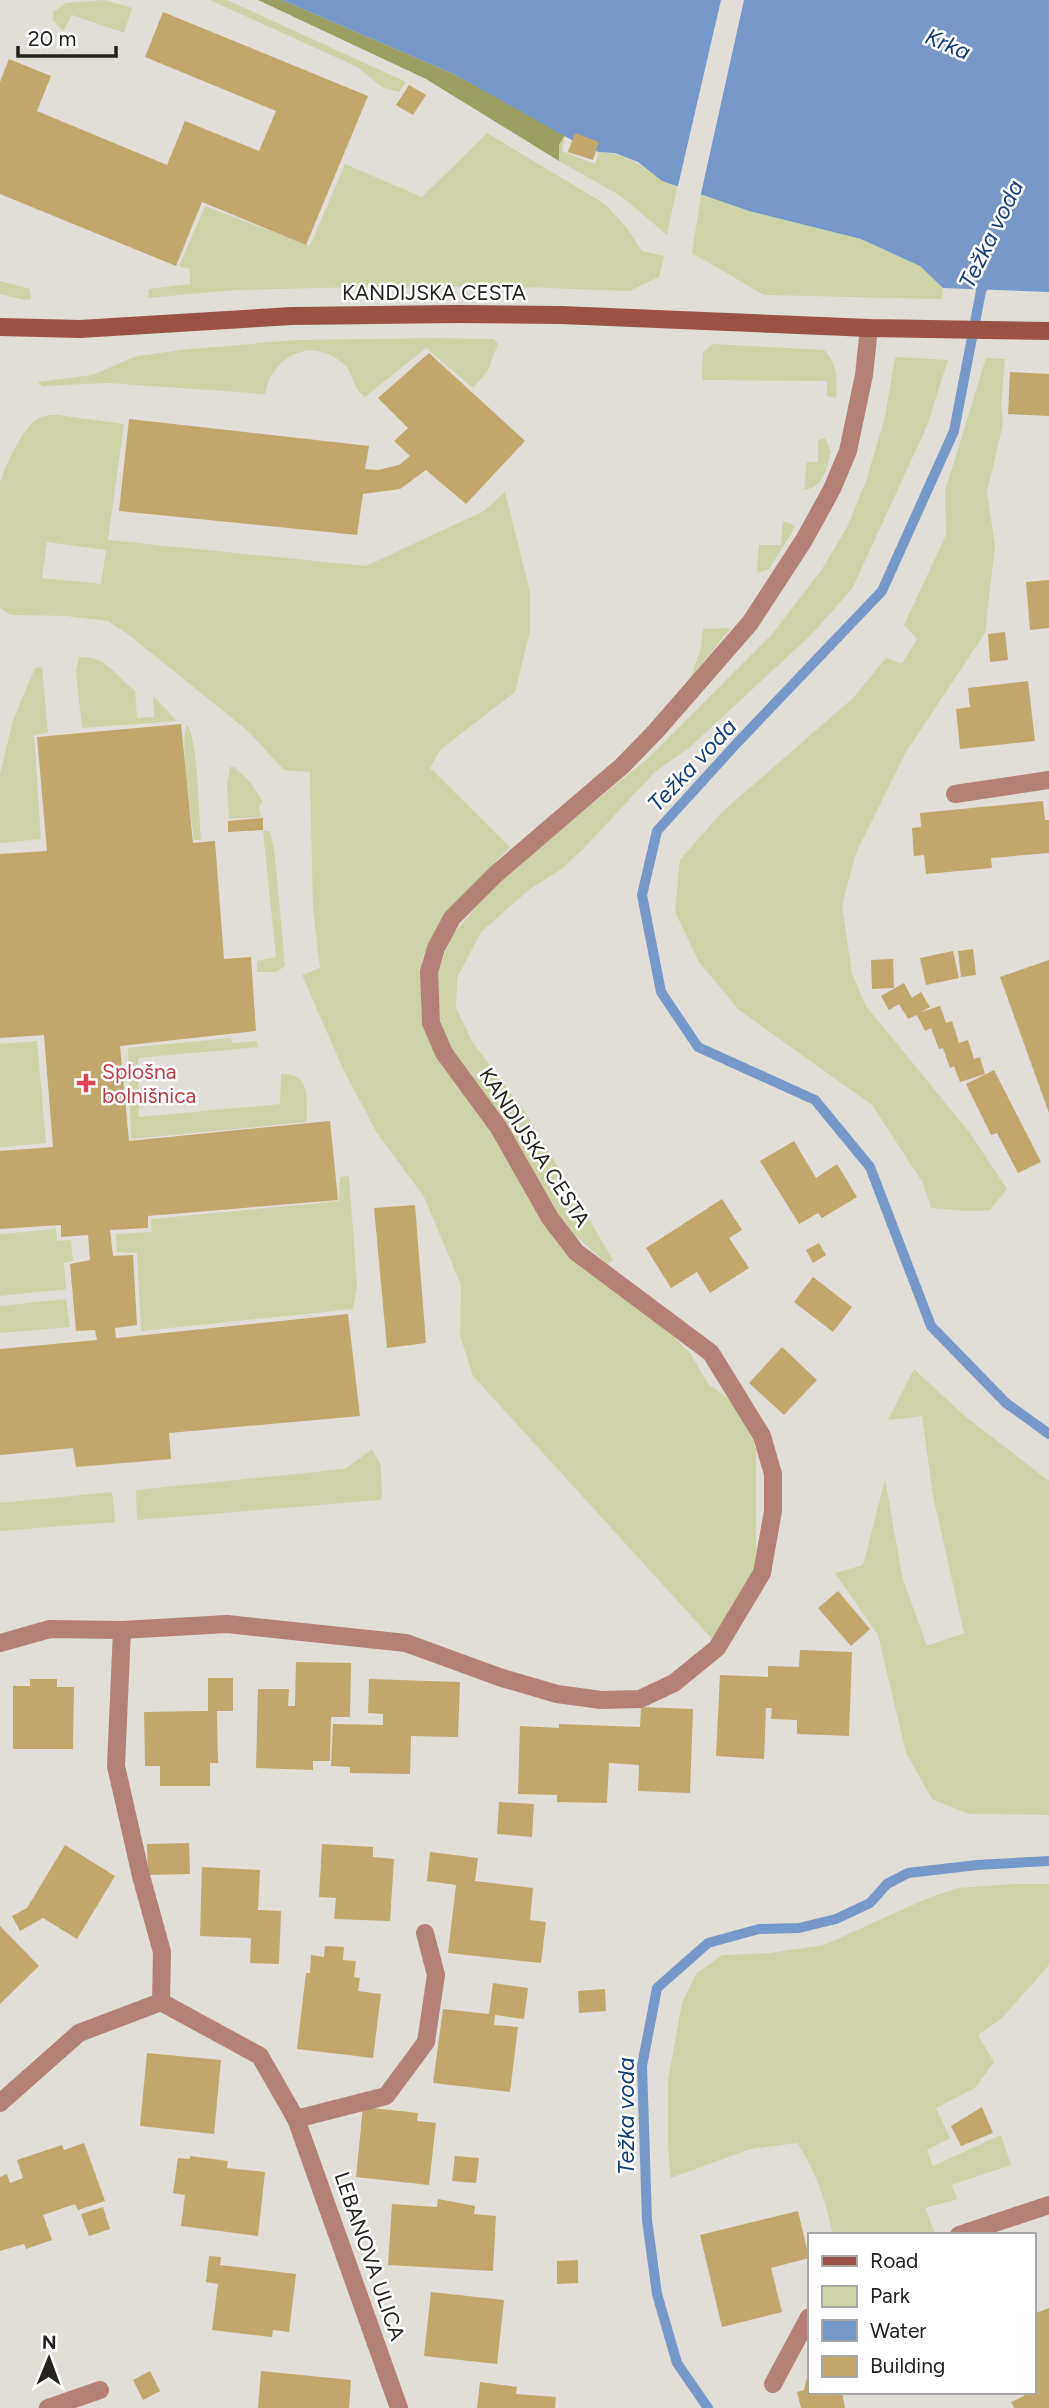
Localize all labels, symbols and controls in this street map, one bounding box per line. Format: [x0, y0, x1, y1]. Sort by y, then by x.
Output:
scale bar [18, 14, 116, 58]
water label: Krka [921, 22, 975, 66]
text: 20 m [28, 26, 76, 51]
water label: Težka voda [953, 175, 1029, 293]
street label: KANDIJSKA CESTA [342, 280, 526, 305]
water label: Težka voda [642, 713, 742, 817]
place label: Splošna bolnišnica [102, 1059, 196, 1108]
street label: KANDIJSKA CESTA [474, 1063, 596, 1231]
marker: Splošna bolnišnica [76, 1073, 96, 1093]
water label: Težka voda [612, 2057, 640, 2175]
street label: LEBANOVA ULICA [329, 2168, 411, 2344]
legend [808, 2233, 1035, 2394]
text: Road [870, 2248, 918, 2273]
text: Park [870, 2283, 911, 2308]
text: Water [870, 2318, 926, 2343]
north arrow [14, 2324, 84, 2394]
text: N [42, 2331, 57, 2354]
text: Building [870, 2353, 945, 2378]

